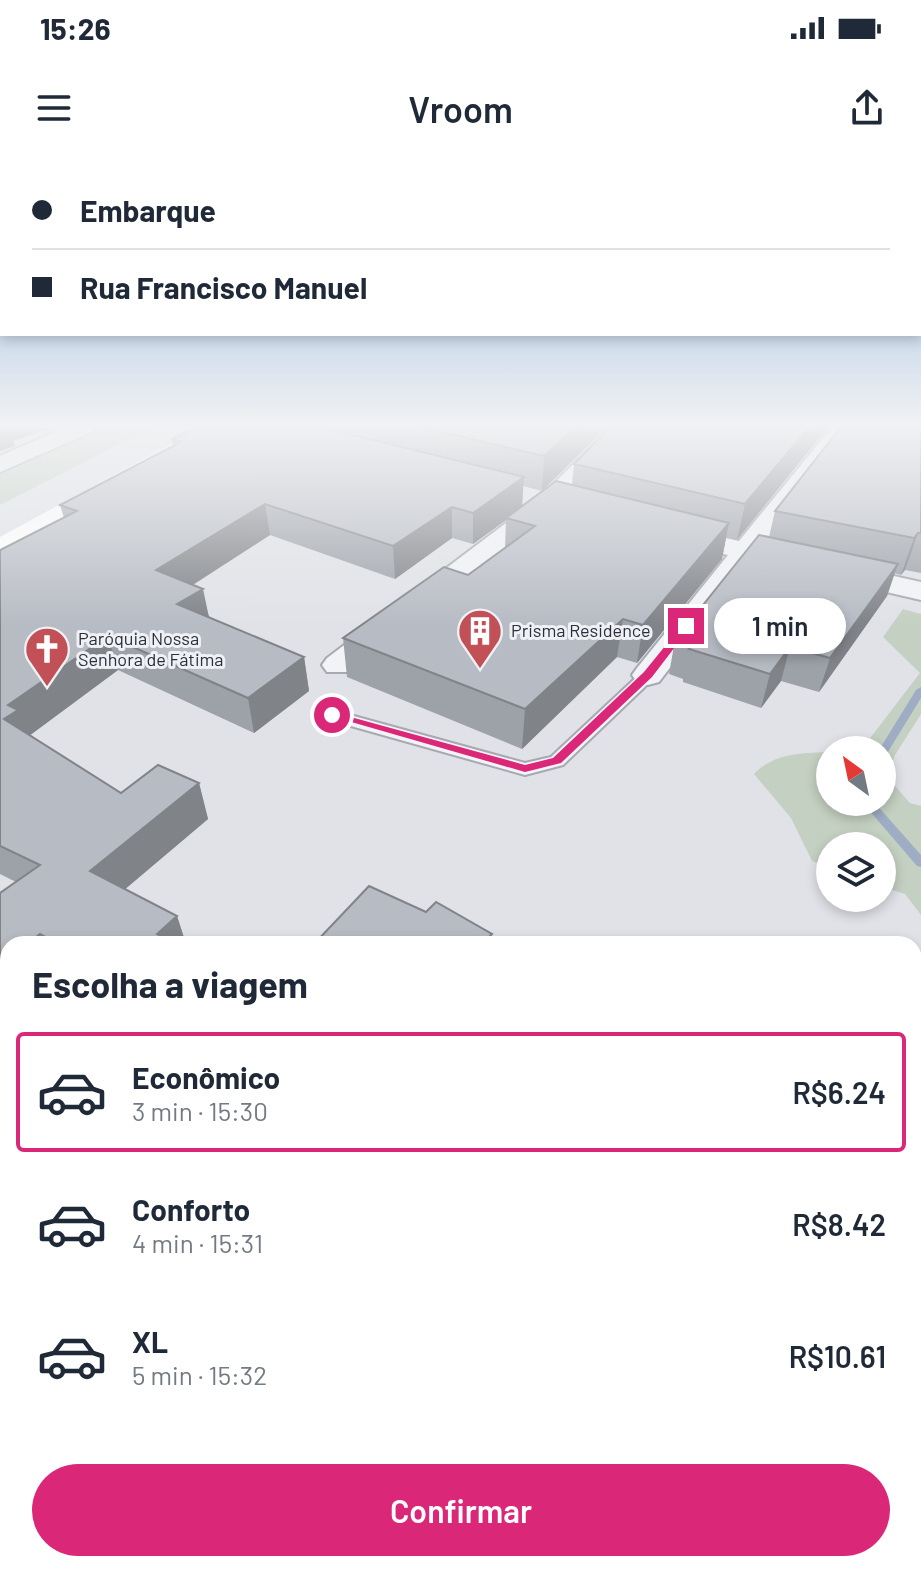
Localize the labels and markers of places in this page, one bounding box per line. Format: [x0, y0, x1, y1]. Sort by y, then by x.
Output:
building icon: Prisma Residence [456, 607, 504, 670]
place label: Prisma Residence [511, 619, 651, 641]
church icon: Paróquia Nossa Senhora de Fátima [23, 625, 71, 688]
place label: Paróquia Nossa Senhora de Fátima [78, 627, 224, 670]

